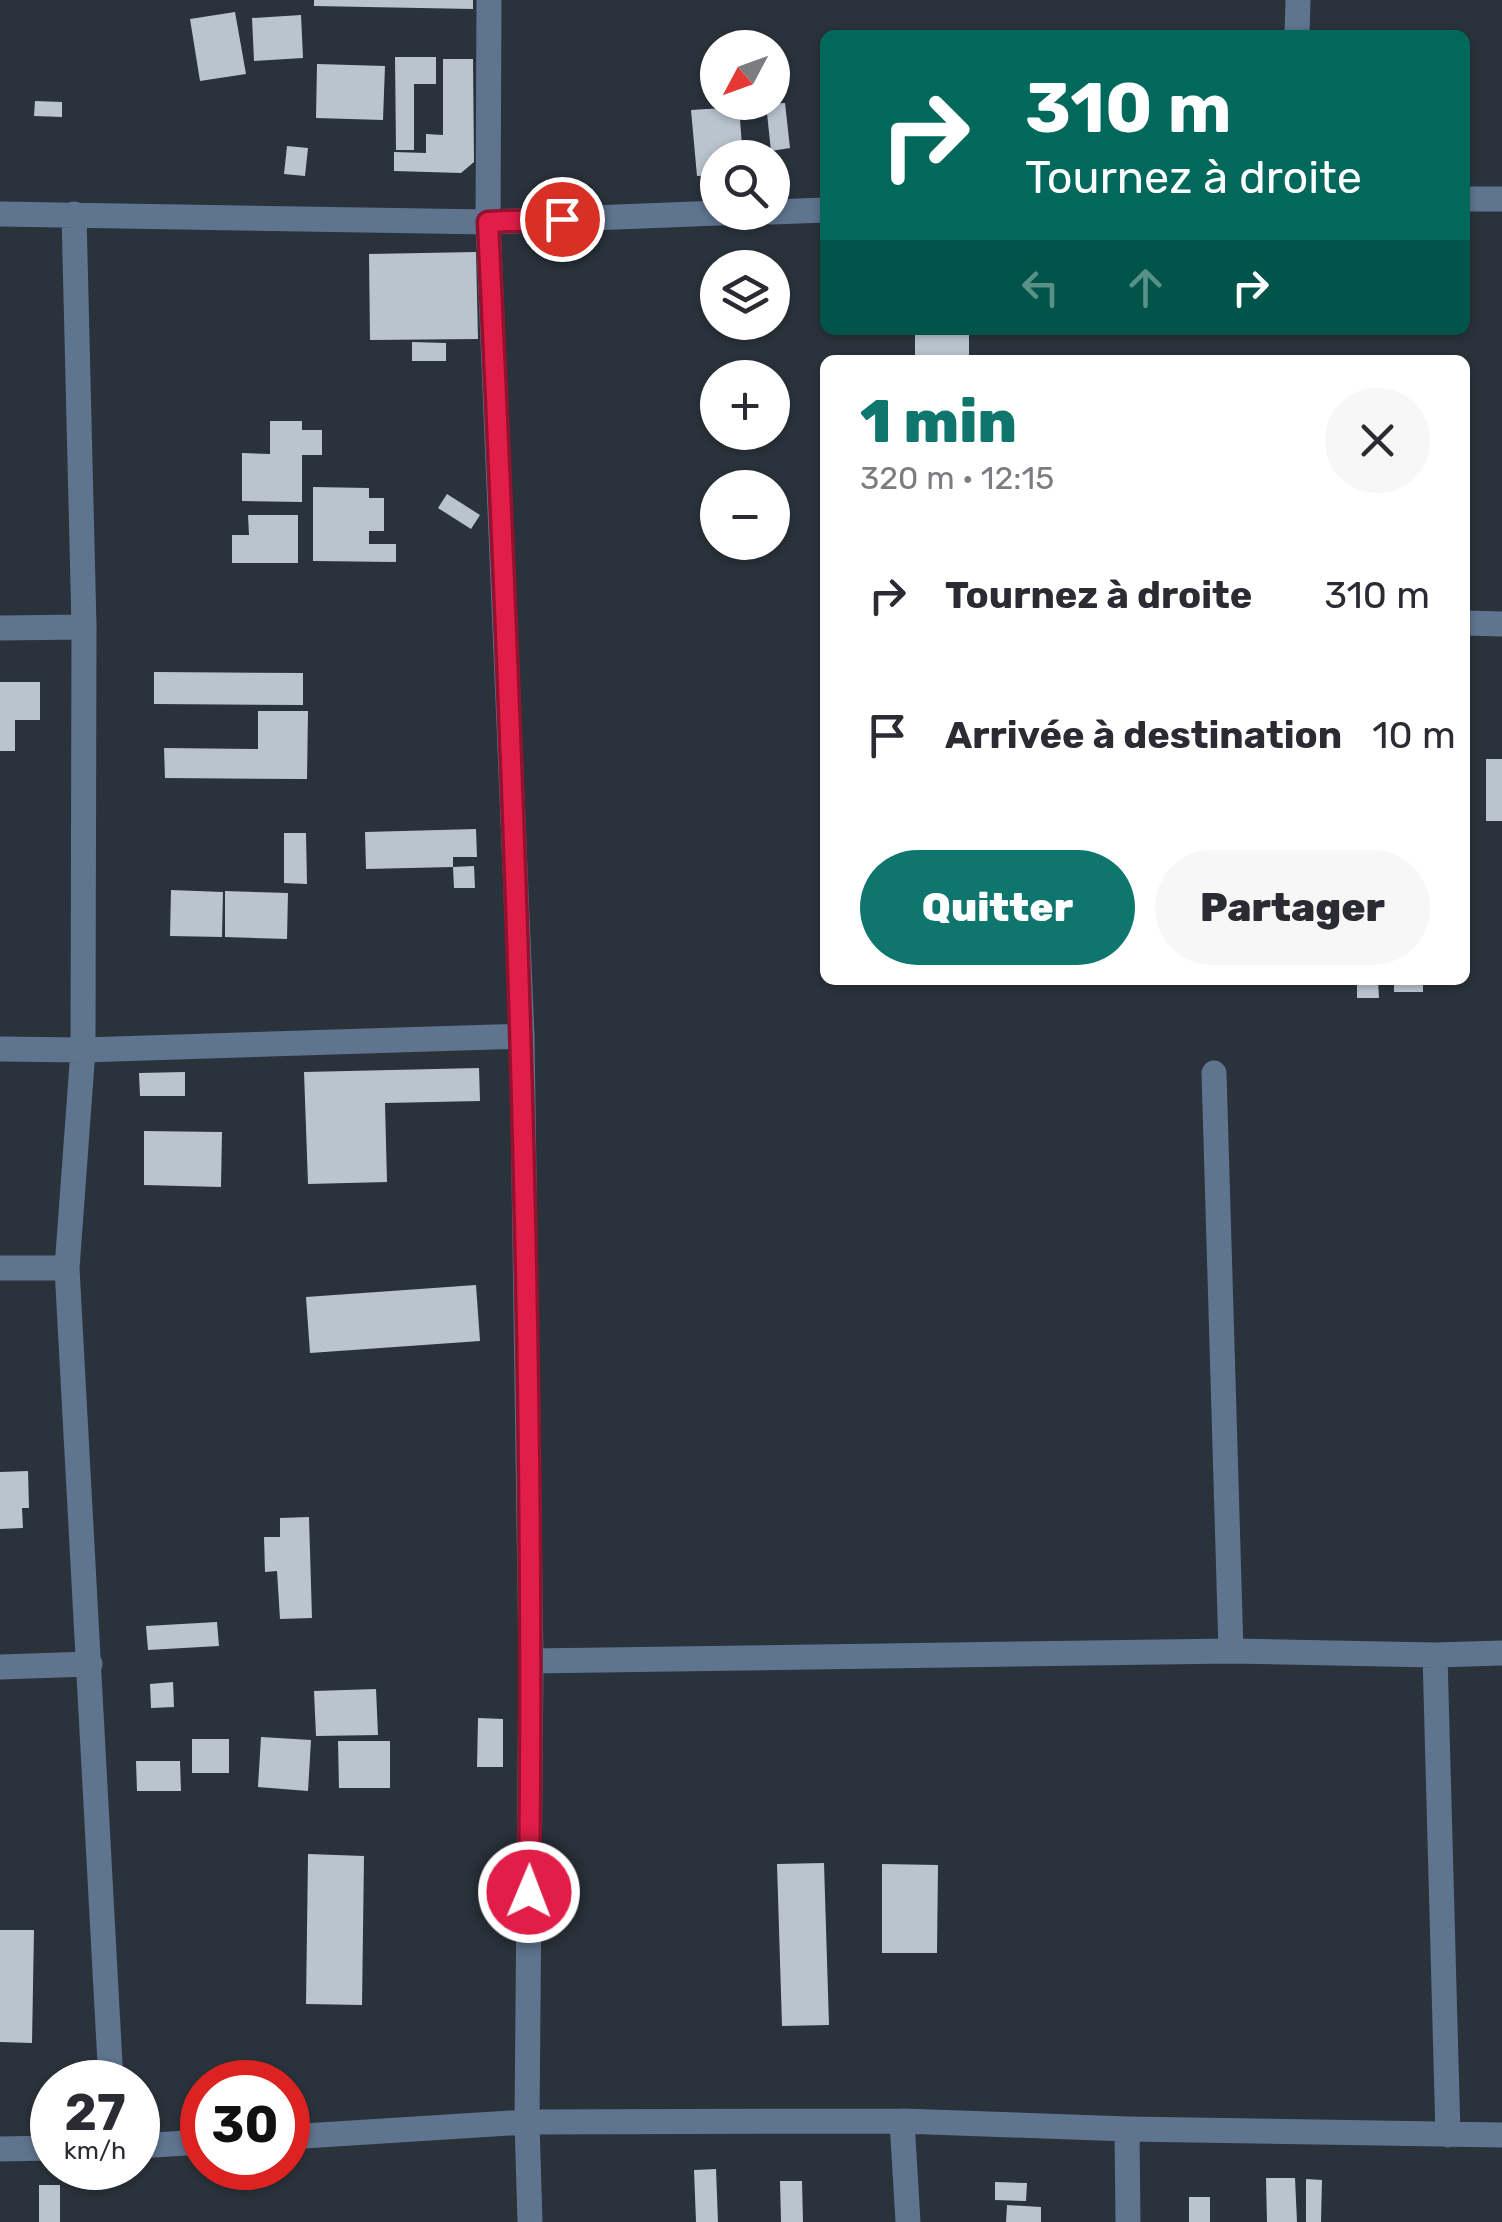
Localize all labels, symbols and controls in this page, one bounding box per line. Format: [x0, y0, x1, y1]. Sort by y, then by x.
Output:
north arrow [700, 30, 790, 120]
map controls [700, 30, 790, 560]
text: 310 m [1025, 67, 1232, 150]
icon: right [860, 70, 990, 200]
button: search [700, 140, 790, 230]
text: Tournez à droite [1025, 151, 1362, 204]
pin [520, 177, 605, 262]
icon: arrive [535, 192, 590, 247]
button: layers [700, 250, 790, 340]
icon: left [1013, 260, 1068, 315]
icon: ahead [1118, 260, 1173, 315]
icon: right [1223, 260, 1278, 315]
button: + [700, 360, 790, 450]
text: 1 min [860, 386, 1017, 457]
button: close [1325, 388, 1430, 493]
text: 320 m · 12:15 [860, 459, 1054, 497]
button: − [700, 470, 790, 560]
icon: right [860, 568, 915, 623]
text: Tournez à droite [945, 572, 1252, 618]
text: 310 m [1324, 572, 1430, 618]
icon: arrive [860, 708, 915, 763]
text: Arrivée à destination [945, 712, 1342, 758]
text: 10 m [1372, 712, 1456, 758]
button: Quitter [860, 850, 1135, 965]
button: Partager [1155, 850, 1430, 965]
position arrow [477, 1840, 581, 1944]
speed limit sign: 30 [180, 2060, 310, 2190]
text: 27 [64, 2083, 126, 2143]
text: km/h [64, 2136, 126, 2165]

